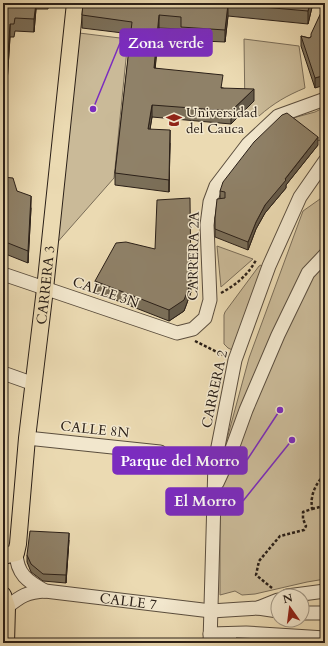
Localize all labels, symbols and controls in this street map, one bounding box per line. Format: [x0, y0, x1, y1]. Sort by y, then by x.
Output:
callout: Zona verde [120, 29, 212, 56]
text: Zona verde [128, 33, 204, 53]
place label: Universidad del Cauca [186, 103, 258, 138]
school or university icon: Universidad del Cauca [165, 111, 183, 129]
street label: CARRERA 2A [183, 211, 204, 301]
street label: CARRERA 3 [32, 245, 59, 326]
street label: CALLE 3N [70, 272, 142, 313]
street label: CARRERA 2 [197, 348, 232, 430]
street label: CALLE 8N [60, 416, 130, 443]
callout: Parque del Morro [113, 447, 247, 474]
text: Parque del Morro [121, 451, 240, 471]
callout: El Morro [166, 488, 243, 515]
text: El Morro [174, 491, 236, 511]
north arrow [270, 588, 310, 628]
street label: CALLE 7 [99, 589, 158, 614]
text: N [281, 590, 295, 607]

